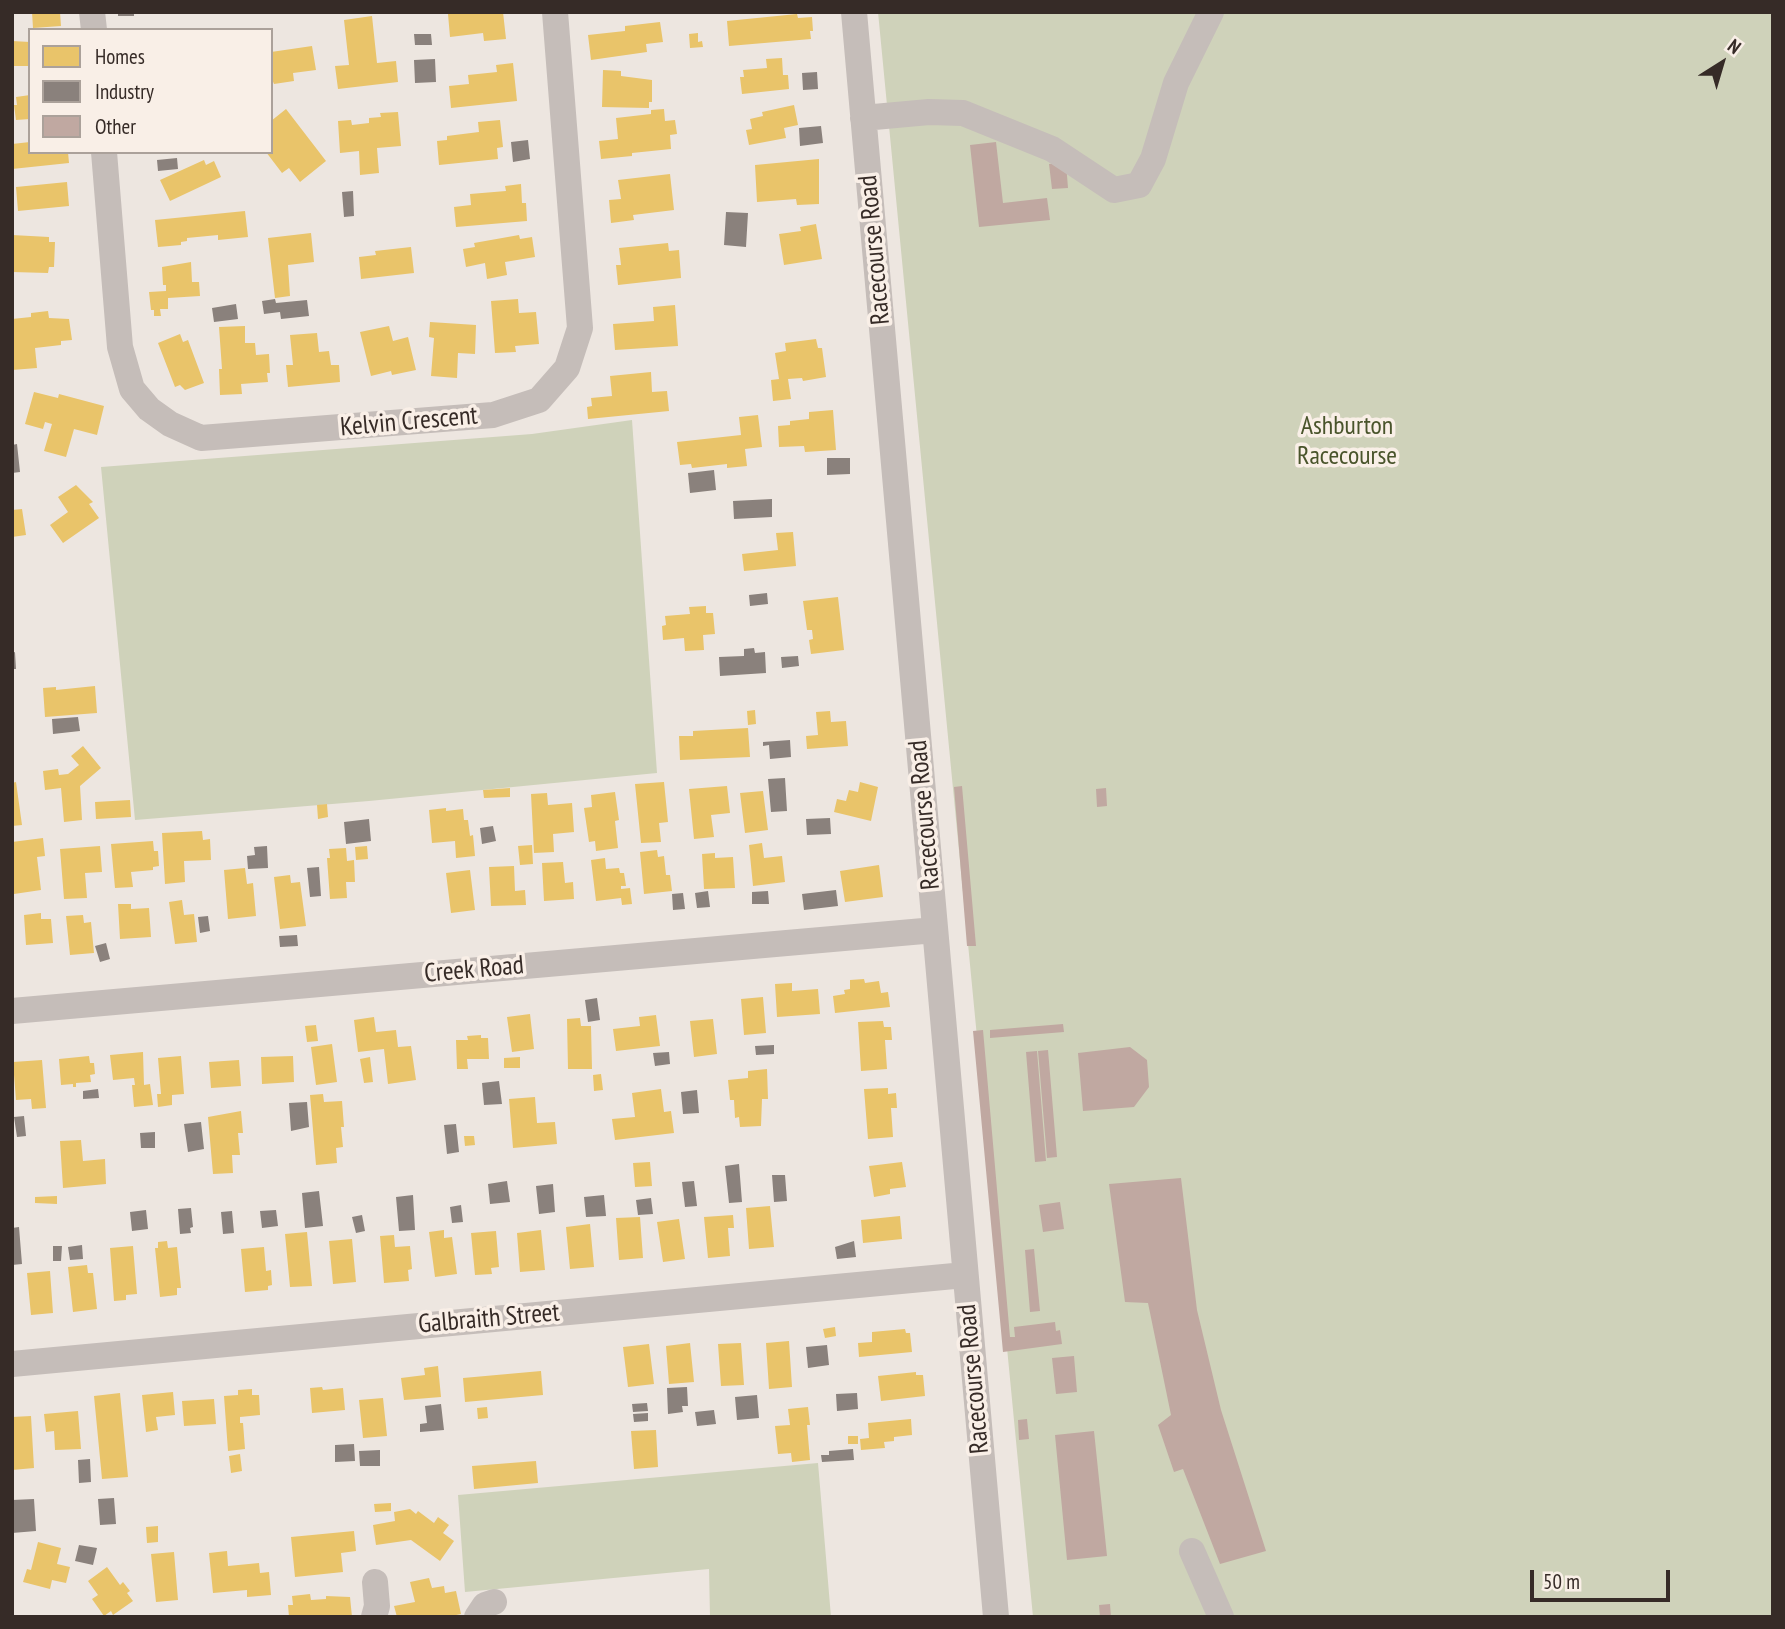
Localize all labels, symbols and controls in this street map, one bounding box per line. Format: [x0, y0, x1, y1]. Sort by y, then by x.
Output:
legend [28, 28, 273, 154]
north arrow [1687, 28, 1757, 98]
text: N [1723, 34, 1746, 59]
text: Homes [95, 43, 145, 70]
text: Industry [95, 78, 154, 105]
text: Other [95, 113, 136, 140]
street label: Racecourse Road [853, 174, 897, 326]
street label: Kelvin Crescent [339, 400, 479, 444]
park label: Ashburton Racecourse [1297, 411, 1397, 472]
street label: Racecourse Road [903, 739, 947, 891]
street label: Creek Road [423, 950, 525, 990]
street label: Galbraith Street [417, 1297, 561, 1341]
street label: Racecourse Road [952, 1303, 996, 1455]
scale bar [1533, 1556, 1673, 1600]
text: 50 m [1543, 1568, 1580, 1595]

